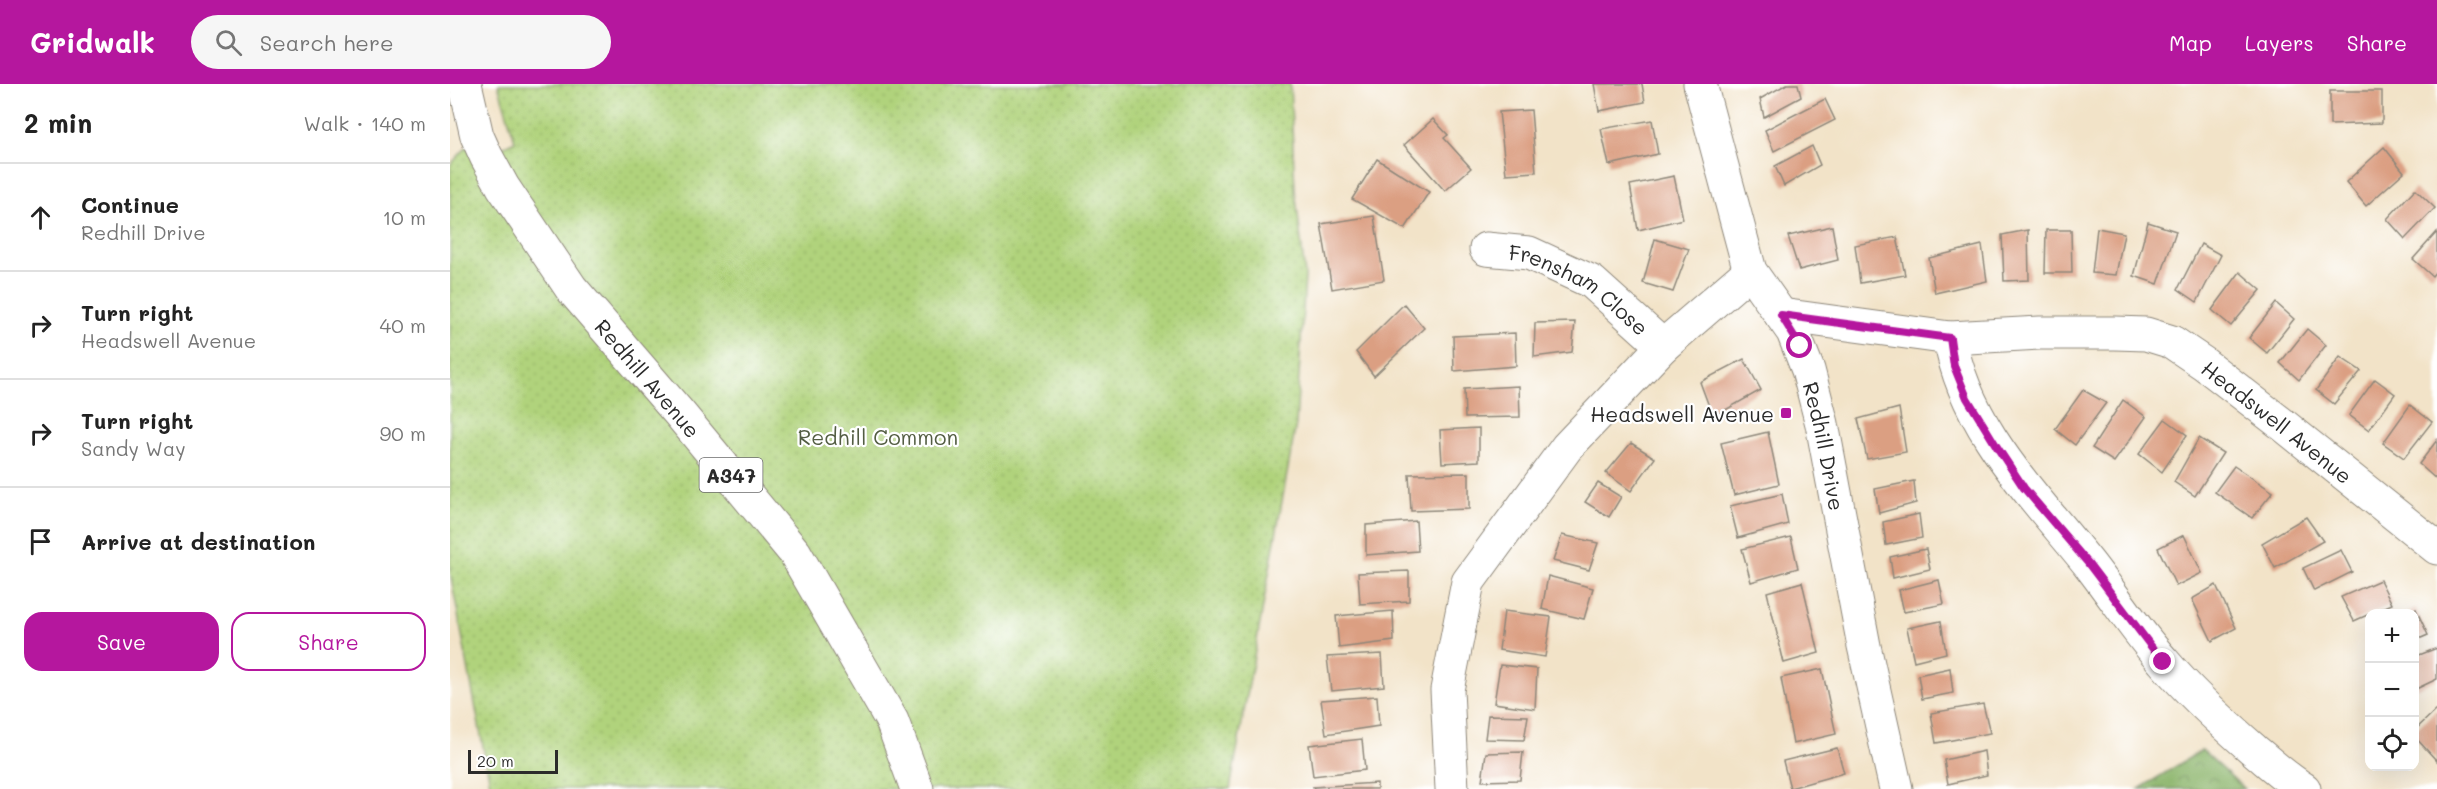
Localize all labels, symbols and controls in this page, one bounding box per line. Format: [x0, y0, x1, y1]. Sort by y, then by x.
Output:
search box [191, 15, 611, 69]
text: Gridwalk [30, 24, 155, 60]
icon: search [212, 26, 245, 59]
text: Search here [260, 28, 394, 57]
text: Map [2169, 29, 2212, 56]
text: Layers [2245, 29, 2314, 56]
text: Share [2347, 29, 2407, 56]
text: 2 min [24, 106, 92, 140]
text: Walk · 140 m [303, 110, 426, 136]
text: Continue [81, 190, 179, 219]
icon: ahead [24, 201, 57, 234]
text: 10 m [382, 204, 426, 230]
text: Redhill Drive [81, 219, 206, 245]
street label: Frensham Close [1508, 238, 1655, 340]
text: Turn right [81, 298, 193, 327]
icon: right [24, 309, 57, 342]
text: 40 m [380, 312, 426, 338]
street label: Redhill Avenue [590, 313, 707, 443]
text: Headswell Avenue [81, 327, 256, 353]
route start [1786, 332, 1812, 358]
street label: Headswell Avenue [2197, 354, 2358, 489]
street label: Redhill Drive [1798, 379, 1852, 513]
place label: Headswell Avenue [1590, 400, 1774, 427]
text: Turn right [81, 406, 193, 435]
marker: Headswell Avenue [1779, 406, 1793, 420]
icon: right [24, 417, 57, 450]
text: 90 m [380, 420, 426, 446]
park label: Redhill Common [798, 423, 958, 450]
text: Sandy Way [81, 435, 186, 461]
road number: A347 [700, 458, 762, 492]
icon: arrive [24, 525, 57, 558]
text: Arrive at destination [81, 527, 316, 556]
map controls [2365, 609, 2419, 771]
button: + [2365, 609, 2419, 663]
button: Save [24, 612, 219, 671]
button: Share [231, 612, 426, 671]
route end [2149, 648, 2175, 674]
button: − [2365, 663, 2419, 717]
button: locate [2365, 717, 2419, 771]
scale bar [468, 747, 558, 774]
text: 20 m [477, 750, 514, 771]

